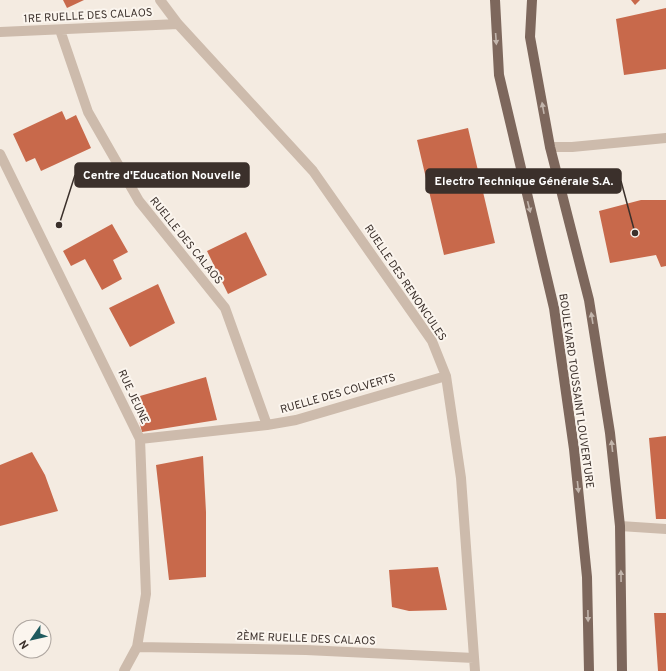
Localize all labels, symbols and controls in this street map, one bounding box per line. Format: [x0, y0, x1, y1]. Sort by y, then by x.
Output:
street label: 1RE RUELLE DES CALAOS [23, 6, 153, 26]
one-way arrow [493, 33, 500, 45]
one-way arrow [540, 102, 546, 115]
callout: Centre d'Education Nouvelle [75, 163, 249, 187]
text: Centre d'Education Nouvelle [83, 168, 241, 184]
callout: Electro Technique Générale S.A. [426, 169, 621, 193]
text: Electro Technique Générale S.A. [435, 174, 614, 190]
street label: RUELLE DES CALAOS [146, 195, 226, 287]
one-way arrow [527, 201, 533, 214]
street label: RUELLE DES RENONCULES [361, 222, 449, 344]
street label: BOULEVARD TOUSSAINT LOUVERTURE [555, 292, 597, 490]
one-way arrow [589, 312, 595, 324]
street label: RUE JEUNE [114, 368, 152, 426]
street label: RUELLE DES COLVERTS [279, 371, 397, 417]
one-way arrow [609, 440, 615, 452]
one-way arrow [575, 481, 581, 493]
one-way arrow [618, 569, 624, 582]
one-way arrow [585, 610, 591, 623]
north arrow [12, 619, 52, 659]
street label: 2ÈME RUELLE DES CALAOS [236, 629, 376, 648]
text: N [17, 637, 33, 651]

